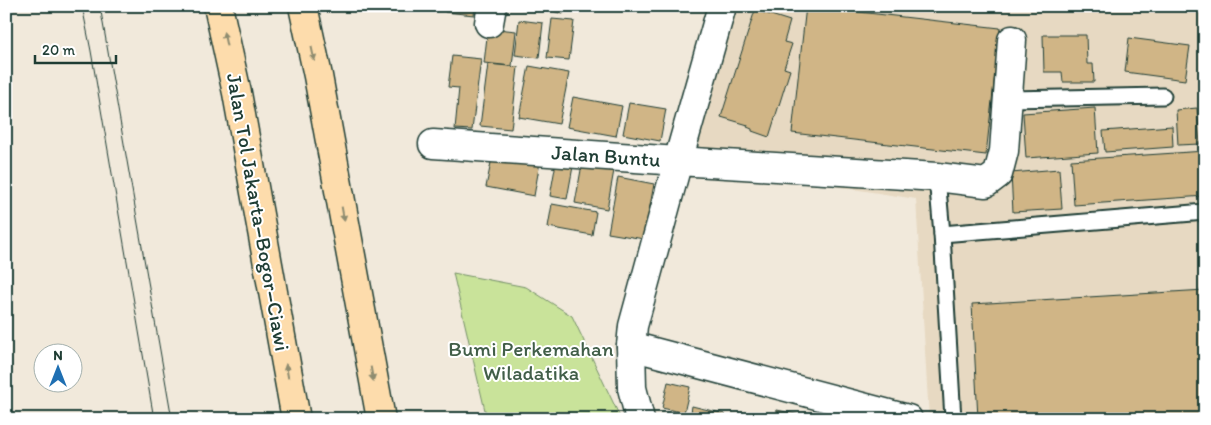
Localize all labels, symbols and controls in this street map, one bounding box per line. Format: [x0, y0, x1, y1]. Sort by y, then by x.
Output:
one-way arrow [221, 31, 229, 47]
scale bar [35, 32, 116, 64]
text: 20 m [42, 41, 76, 59]
one-way arrow [310, 46, 318, 62]
street label: Jalan Tol Jakarta–Bogor–Ciawi [222, 71, 295, 353]
street label: Jalan Buntu [551, 139, 662, 172]
one-way arrow [340, 206, 348, 222]
park label: Bumi Perkemahan Wiladatika [448, 336, 614, 385]
north arrow [32, 342, 82, 392]
text: N [53, 347, 63, 364]
one-way arrow [283, 363, 291, 378]
one-way arrow [369, 366, 377, 382]

